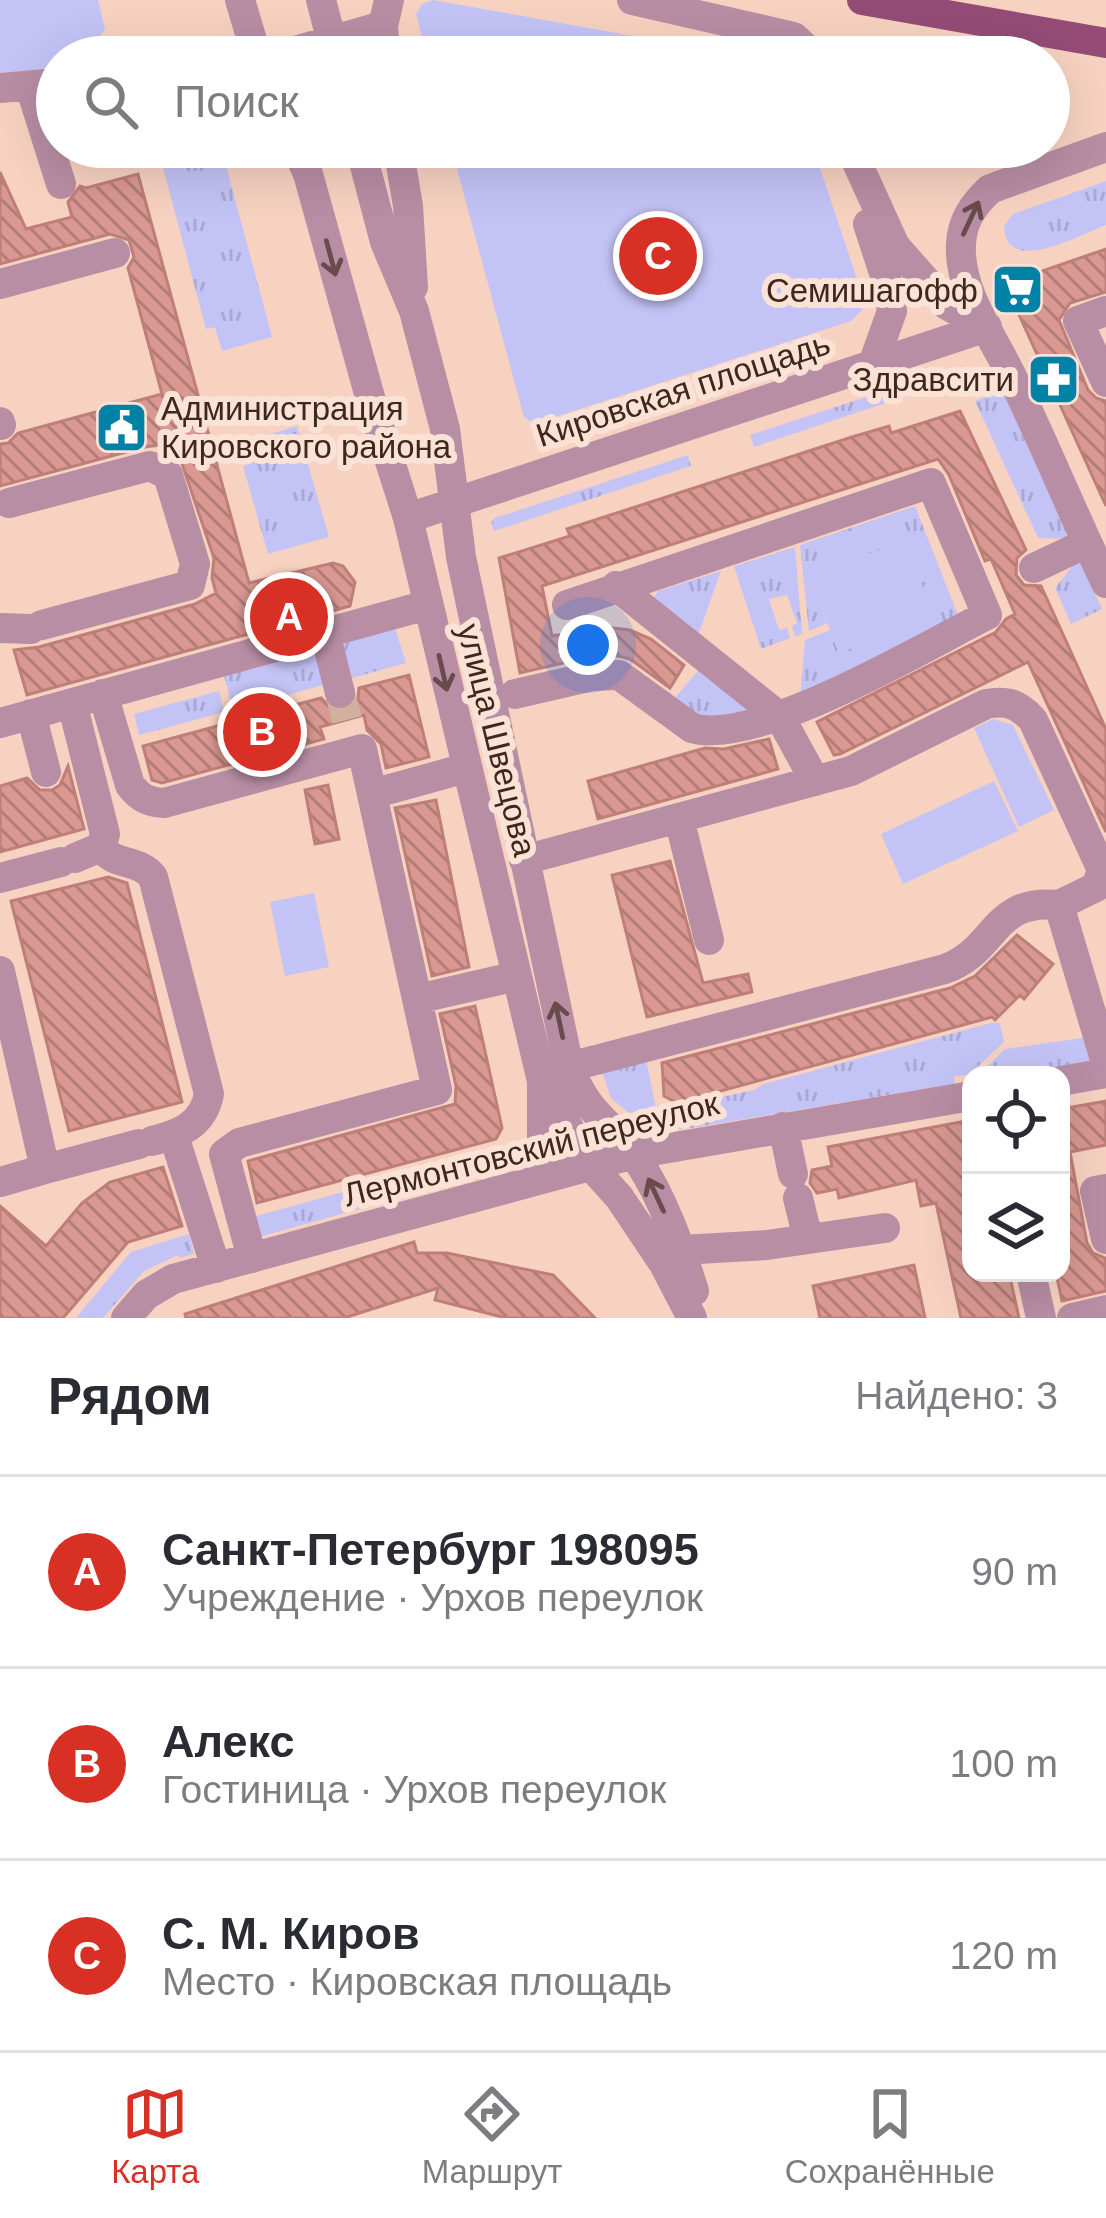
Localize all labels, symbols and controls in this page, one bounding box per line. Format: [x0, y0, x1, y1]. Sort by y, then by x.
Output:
search box [36, 36, 1070, 168]
icon: search [78, 69, 144, 135]
text: Поиск [174, 76, 299, 127]
one-way arrow [961, 200, 983, 236]
pin: C [619, 211, 697, 301]
one-way arrow [322, 239, 344, 277]
supermarket icon: Семишагофф [989, 262, 1045, 318]
place label: Семишагофф [766, 272, 978, 309]
street label: Кировская площадь [532, 324, 834, 454]
pharmacy icon: Здравсити [1025, 351, 1081, 407]
place label: Здравсити [852, 361, 1014, 398]
place label: Администрация Кировского района [161, 390, 452, 465]
public building icon: Администрация Кировского района [94, 399, 150, 455]
pin: A [250, 572, 328, 662]
your location [558, 615, 618, 675]
street label: улица Швецова [450, 620, 544, 861]
one-way arrow [433, 654, 456, 692]
pin: B [223, 687, 301, 777]
one-way arrow [547, 1001, 570, 1039]
map controls [962, 1066, 1070, 1282]
button: locate [962, 1066, 1070, 1174]
street label: Лермонтовский переулок [339, 1084, 723, 1214]
button: layers [962, 1174, 1070, 1282]
one-way arrow [644, 1178, 666, 1214]
text: Рядом [48, 1368, 212, 1425]
text: Найдено: 3 [855, 1374, 1058, 1417]
text: Санкт-Петербург 198095 [162, 1524, 699, 1575]
text: A [73, 1550, 101, 1593]
text: 90 m [971, 1550, 1058, 1593]
text: Учреждение · Урхов переулок [162, 1576, 703, 1619]
text: Алекс [162, 1716, 294, 1767]
text: B [73, 1742, 101, 1785]
text: 100 m [950, 1742, 1058, 1785]
text: Гостиница · Урхов переулок [162, 1768, 666, 1811]
text: С. М. Киров [162, 1908, 420, 1959]
text: C [73, 1934, 101, 1977]
text: 120 m [950, 1934, 1058, 1977]
text: Место · Кировская площадь [162, 1960, 672, 2003]
tab: Карта [111, 2081, 199, 2191]
tab: Маршрут [422, 2081, 562, 2191]
tab: Сохранённые [785, 2081, 995, 2191]

